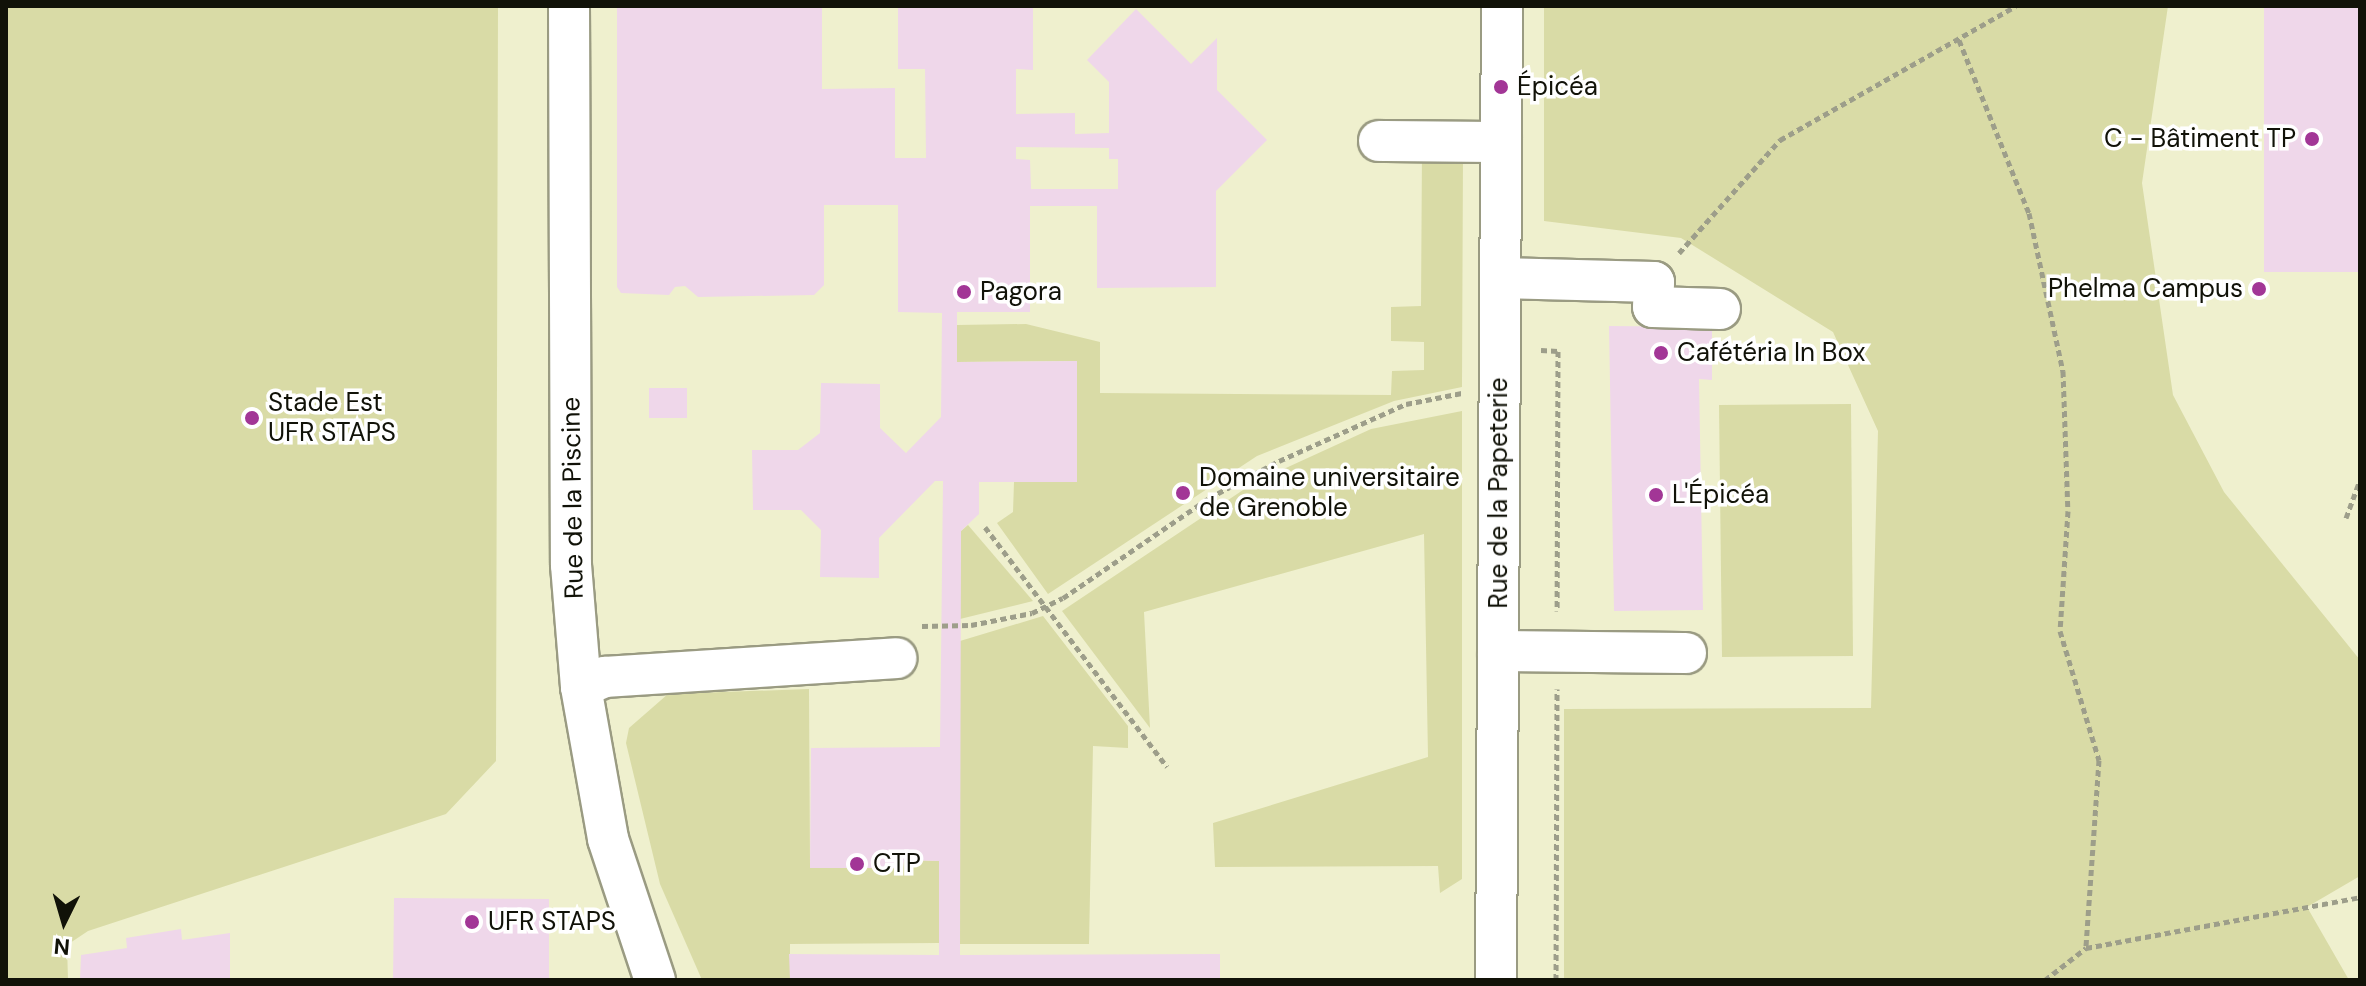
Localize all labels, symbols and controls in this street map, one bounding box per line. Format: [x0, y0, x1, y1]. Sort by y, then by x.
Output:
place label: Épicéa [1517, 71, 1598, 103]
marker: Épicéa [1492, 78, 1510, 96]
place label: C - Bâtiment TP [2104, 123, 2296, 155]
marker: C - Bâtiment TP [2303, 130, 2321, 148]
place label: Phelma Campus [2048, 273, 2243, 305]
place label: Pagora [980, 276, 1062, 308]
marker: Phelma Campus [2250, 280, 2268, 298]
marker: Pagora [955, 283, 973, 301]
place label: Cafétéria In Box [1677, 337, 1865, 369]
marker: Cafétéria In Box [1652, 344, 1670, 362]
street label: Rue de la Papeterie [1483, 377, 1515, 609]
place label: Stade Est UFR STAPS [268, 387, 396, 448]
street label: Rue de la Piscine [556, 397, 590, 599]
marker: Stade Est UFR STAPS [243, 409, 261, 427]
place label: Domaine universitaire de Grenoble [1199, 462, 1460, 524]
place label: L'Épicéa [1672, 479, 1769, 511]
marker: Domaine universitaire de Grenoble [1174, 484, 1192, 502]
marker: L'Épicéa [1647, 486, 1665, 504]
place label: CTP [873, 848, 921, 880]
marker: CTP [848, 855, 866, 873]
north arrow [24, 882, 104, 962]
place label: UFR STAPS [488, 906, 616, 938]
marker: UFR STAPS [463, 913, 481, 931]
text: N [53, 931, 71, 962]

